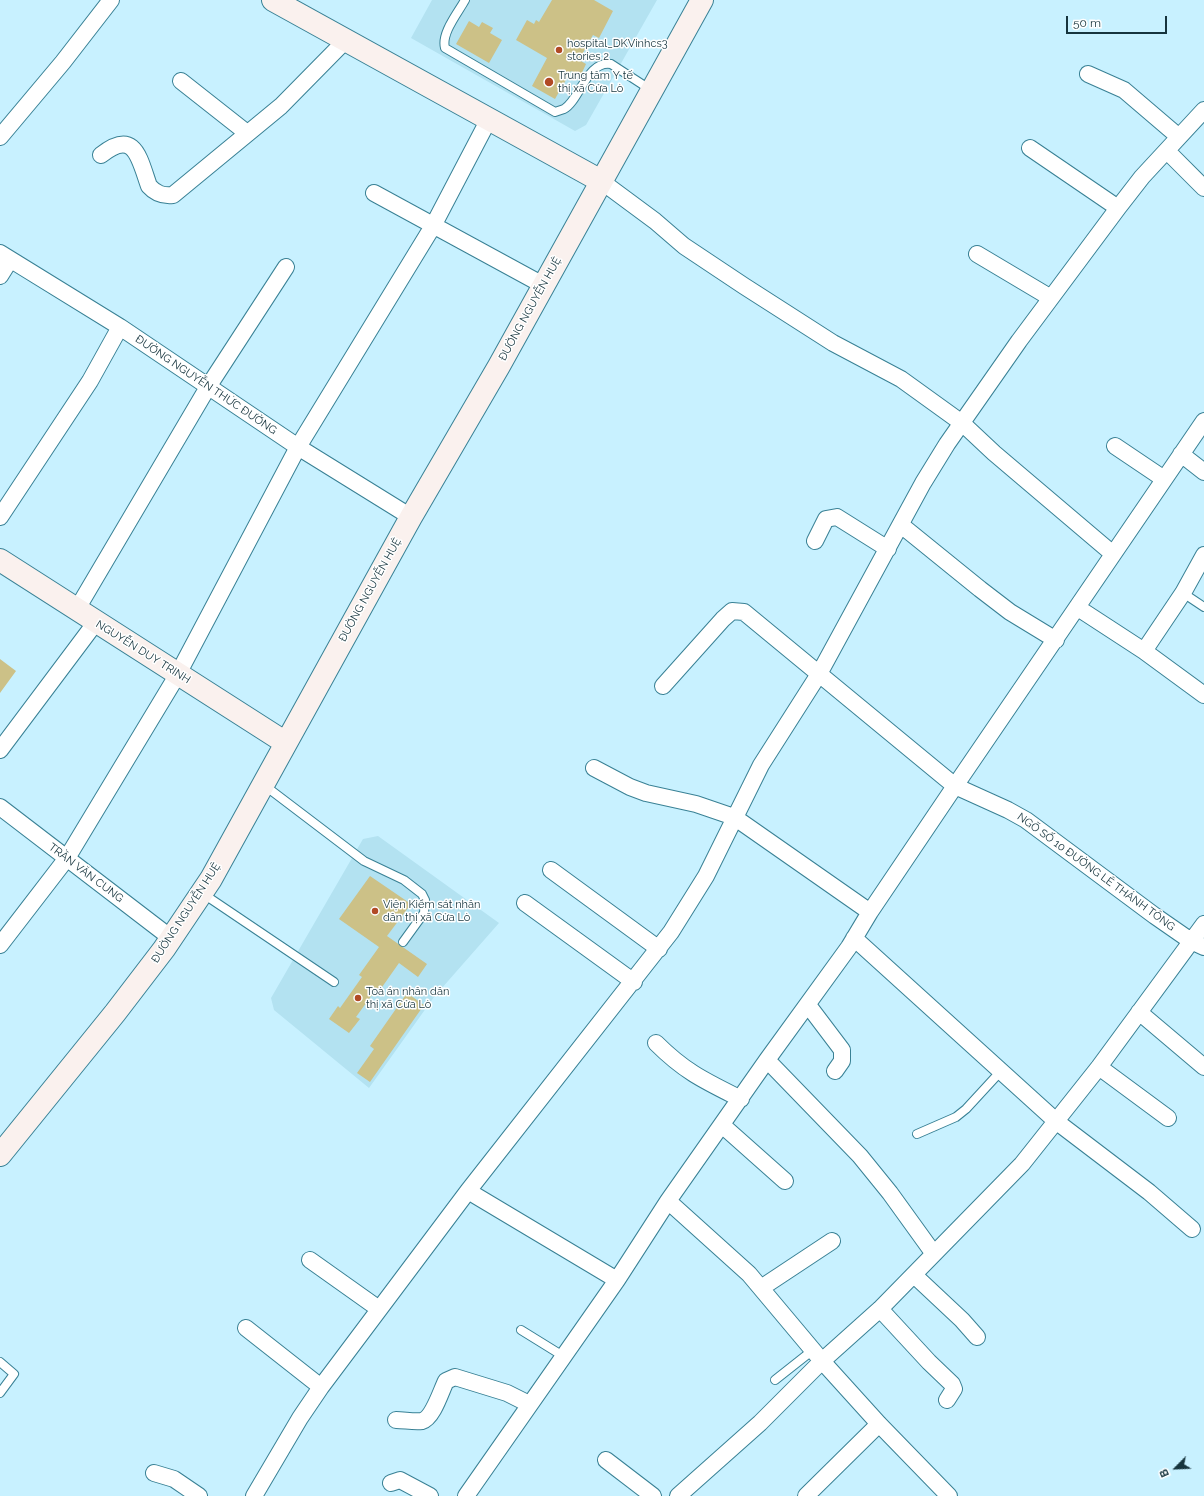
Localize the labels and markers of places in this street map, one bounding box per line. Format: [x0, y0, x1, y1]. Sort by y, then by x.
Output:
place label: hospital_DKVinhcs3 stories 2 [567, 37, 668, 63]
marker: hospital_DKVinhcs3 stories 2 [554, 45, 564, 55]
place label: Trung tâm Y tế thị xã Cửa Lò [558, 69, 633, 95]
marker: Trung tâm Y tế thị xã Cửa Lò [543, 76, 555, 88]
place label: Viện Kiểm sát nhân dân thị xã Cửa Lò [383, 898, 480, 924]
marker: Viện Kiểm sát nhân dân thị xã Cửa Lò [370, 906, 380, 916]
place label: Toà án nhân dân thị xã Cửa Lò [366, 985, 449, 1011]
marker: Toà án nhân dân thị xã Cửa Lò [353, 993, 363, 1003]

